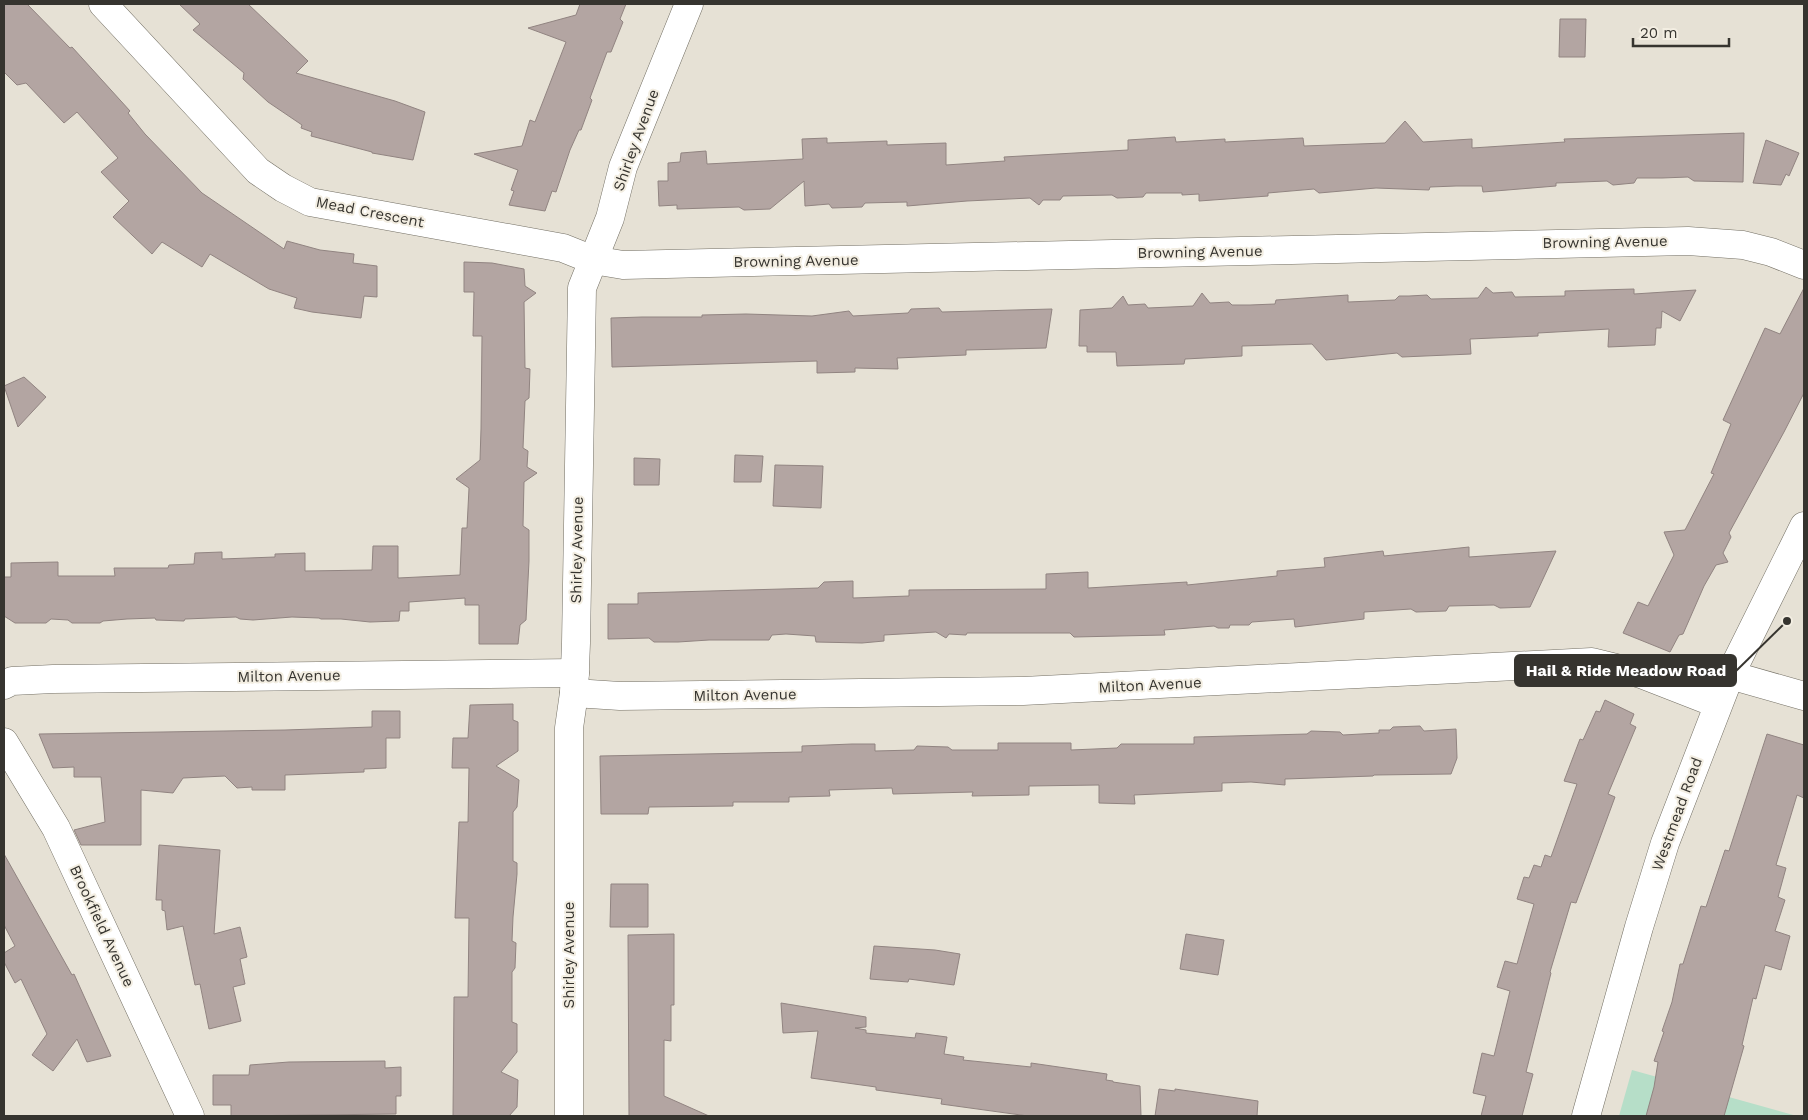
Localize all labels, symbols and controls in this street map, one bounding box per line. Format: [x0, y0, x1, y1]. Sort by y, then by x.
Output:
scale bar [1633, 15, 1729, 47]
text: 20 m [1640, 24, 1678, 42]
street label: Shirley Avenue [609, 87, 663, 193]
street label: Mead Crescent [314, 193, 426, 231]
street label: Browning Avenue [1542, 232, 1668, 252]
street label: Browning Avenue [1137, 242, 1263, 262]
street label: Browning Avenue [733, 251, 859, 271]
street label: Shirley Avenue [567, 496, 587, 604]
callout: Hail & Ride Meadow Road [1515, 655, 1736, 686]
text: Hail & Ride Meadow Road [1526, 661, 1726, 680]
street label: Milton Avenue [237, 666, 341, 686]
street label: Milton Avenue [1098, 673, 1202, 697]
street label: Milton Avenue [693, 685, 797, 705]
street label: Westmead Road [1648, 755, 1706, 873]
street label: Brookfield Avenue [66, 862, 138, 990]
street label: Shirley Avenue [560, 902, 578, 1008]

